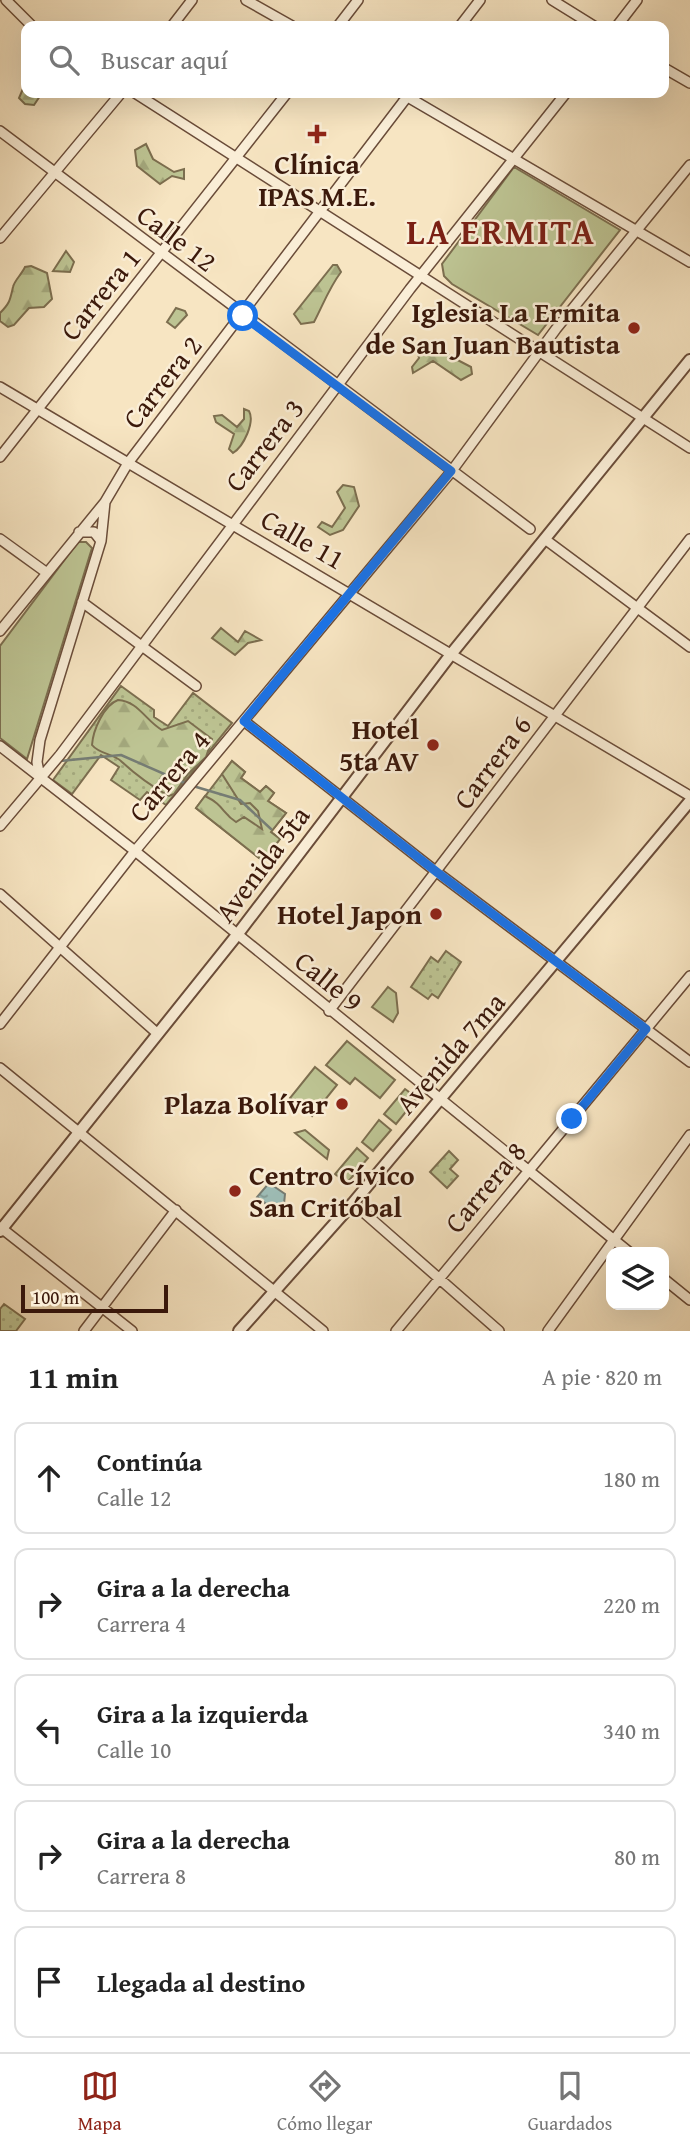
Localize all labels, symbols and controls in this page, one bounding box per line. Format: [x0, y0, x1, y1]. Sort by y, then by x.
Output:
search box [21, 21, 669, 98]
text: Buscar aquí [101, 40, 228, 79]
icon: search [45, 41, 83, 79]
marker: Clínica IPAS M.E. [307, 124, 327, 144]
place label: Clínica IPAS M.E. [258, 143, 376, 216]
street label: Calle 12 [129, 194, 226, 281]
district label: LA ERMITA [406, 206, 596, 257]
street label: Carrera 1 [50, 239, 150, 349]
place label: Iglesia La Ermita de San Juan Bautista [365, 291, 621, 364]
route start [227, 300, 258, 331]
marker: Iglesia La Ermita de San Juan Bautista [626, 320, 642, 336]
street label: Carrera 2 [112, 326, 211, 437]
street label: Carrera 3 [214, 389, 313, 500]
street label: Calle 11 [254, 498, 353, 579]
street label: Carrera 6 [443, 706, 541, 817]
place label: Hotel 5ta AV [339, 708, 419, 781]
street label: Carrera 4 [118, 721, 219, 830]
marker: Hotel 5ta AV [425, 737, 441, 753]
street label: Avenida 5ta [204, 796, 320, 931]
place label: Hotel Japon [277, 893, 422, 934]
marker: Hotel Japon [428, 906, 444, 922]
street label: Calle 9 [287, 940, 372, 1021]
street label: Avenida 7ma [385, 982, 515, 1123]
place label: Plaza Bolívar [164, 1083, 328, 1124]
marker: Plaza Bolívar [334, 1096, 350, 1112]
route end [556, 1103, 587, 1134]
street label: Carrera 8 [434, 1132, 535, 1241]
place label: Centro Cívico San Critóbal [249, 1154, 415, 1227]
marker: Centro Cívico San Critóbal [227, 1183, 243, 1199]
map controls [606, 1247, 669, 1310]
button: layers [606, 1247, 669, 1310]
scale bar [21, 1282, 168, 1314]
text: 100 m [32, 1283, 79, 1311]
text: 11 min [28, 1355, 118, 1399]
text: A pie · 820 m [542, 1360, 662, 1393]
text: Continúa [97, 1442, 202, 1481]
icon: ahead [30, 1459, 68, 1497]
text: 180 m [603, 1462, 660, 1495]
text: Calle 12 [97, 1481, 171, 1514]
text: Gira a la derecha [97, 1568, 290, 1607]
icon: right [30, 1585, 68, 1623]
text: 220 m [603, 1588, 660, 1621]
text: Carrera 4 [97, 1607, 186, 1640]
text: Gira a la izquierda [97, 1694, 308, 1733]
icon: left [30, 1711, 68, 1749]
text: 340 m [603, 1714, 660, 1747]
text: Calle 10 [97, 1733, 171, 1766]
text: Gira a la derecha [97, 1820, 290, 1859]
icon: right [30, 1837, 68, 1875]
text: 80 m [614, 1840, 660, 1873]
text: Carrera 8 [97, 1859, 186, 1892]
icon: arrive [30, 1963, 68, 2001]
text: Llegada al destino [97, 1963, 305, 2002]
tab: Mapa [78, 2067, 122, 2137]
tab: Cómo llegar [277, 2067, 372, 2137]
tab: Guardados [528, 2067, 612, 2137]

